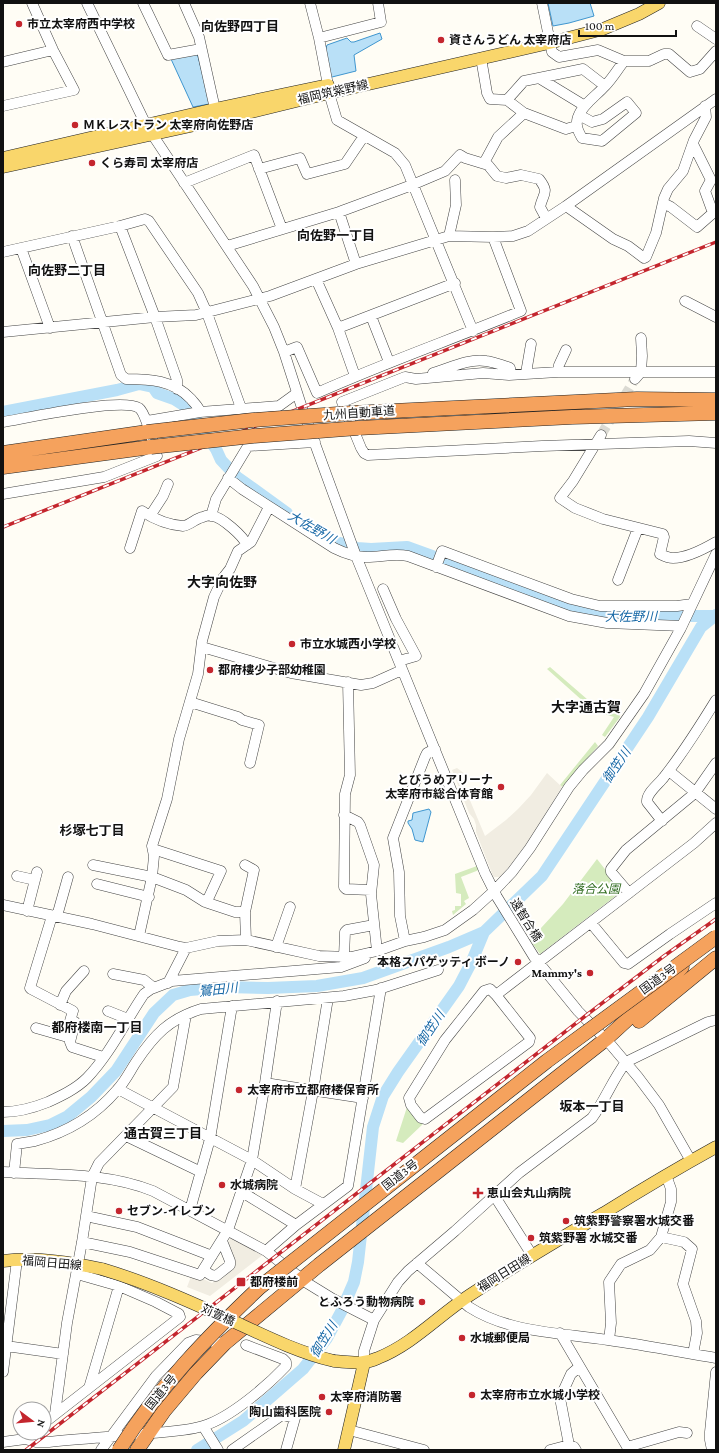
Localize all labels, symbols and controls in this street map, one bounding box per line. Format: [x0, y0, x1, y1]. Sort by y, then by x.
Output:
scale bar [579, 12, 676, 38]
place label: 市立太宰府西中学校 [27, 17, 135, 31]
marker: 市立太宰府西中学校 [14, 19, 24, 29]
district label: 向佐野四丁目 [201, 19, 279, 34]
text: 100 m [585, 19, 615, 33]
place label: 資さんうどん 太宰府店 [449, 33, 571, 47]
marker: 資さんうどん 太宰府店 [436, 35, 446, 45]
street label: 福岡筑紫野線 [296, 77, 370, 107]
place label: ＭＫレストラン 太宰府向佐野店 [83, 118, 253, 132]
marker: ＭＫレストラン 太宰府向佐野店 [70, 120, 80, 130]
place label: くら寿司 太宰府店 [100, 156, 198, 170]
marker: くら寿司 太宰府店 [87, 158, 97, 168]
district label: 向佐野一丁目 [297, 228, 375, 243]
district label: 向佐野二丁目 [28, 263, 106, 278]
street label: 九州自動車道 [323, 404, 395, 422]
water label: 大佐野川 [285, 508, 340, 548]
district label: 大字向佐野 [187, 574, 257, 590]
water label: 大佐野川 [605, 609, 659, 624]
place label: 市立水城西小学校 [300, 637, 396, 651]
marker: 市立水城西小学校 [287, 639, 297, 649]
place label: 都府樓少子部幼稚園 [218, 663, 326, 677]
marker: 都府樓少子部幼稚園 [205, 665, 215, 675]
district label: 大字通古賀 [551, 699, 621, 715]
water label: 御笠川 [599, 743, 635, 786]
place label: とびうめアリーナ 太宰府市総合体育館 [385, 773, 493, 801]
marker: とびうめアリーナ 太宰府市総合体育館 [496, 782, 506, 792]
district label: 杉塚七丁目 [59, 823, 125, 838]
park label: 落合公園 [572, 882, 622, 896]
street label: 遠智合橋 [507, 896, 545, 944]
place label: 本格スパゲッティ ボーノ [377, 955, 510, 969]
marker: 本格スパゲッティ ボーノ [513, 957, 523, 967]
street label: 国道3号 [637, 961, 679, 997]
place label: Mammy's [531, 966, 582, 980]
marker: Mammy's [585, 968, 595, 978]
water label: 鷺田川 [198, 980, 240, 999]
water label: 御笠川 [413, 1006, 449, 1049]
district label: 都府楼南一丁目 [51, 1020, 143, 1035]
place label: 太宰府市立都府楼保育所 [247, 1083, 379, 1097]
marker: 太宰府市立都府楼保育所 [234, 1085, 244, 1095]
district label: 坂本一丁目 [559, 1099, 625, 1114]
district label: 通古賀三丁目 [124, 1126, 202, 1141]
street label: 国道3号 [379, 1157, 421, 1193]
place label: 水城病院 [230, 1178, 278, 1192]
marker: 水城病院 [217, 1180, 227, 1190]
place label: 恵山会丸山病院 [487, 1186, 571, 1200]
marker: 恵山会丸山病院 [472, 1187, 484, 1199]
place label: セブン-イレブン [127, 1204, 216, 1218]
marker: セブン-イレブン [114, 1206, 124, 1216]
place label: 筑紫野警察署水城交番 [574, 1214, 695, 1228]
marker: 筑紫野警察署水城交番 [561, 1216, 571, 1226]
place label: 筑紫野署 水城交番 [539, 1231, 638, 1245]
marker: 筑紫野署 水城交番 [526, 1233, 536, 1243]
street label: 福岡日田線 [475, 1251, 533, 1295]
street label: 福岡日田線 [21, 1253, 83, 1273]
place label: 都府楼前 [250, 1275, 298, 1289]
marker: 都府楼前 [235, 1276, 247, 1288]
place label: とふろう動物病院 [318, 1295, 414, 1309]
marker: とふろう動物病院 [417, 1297, 427, 1307]
street label: 苅萱橋 [199, 1301, 237, 1329]
water label: 御笠川 [307, 1317, 341, 1360]
place label: 水城郵便局 [470, 1331, 530, 1345]
marker: 水城郵便局 [457, 1333, 467, 1343]
street label: 国道3号 [142, 1371, 180, 1413]
place label: 太宰府市立水城小学校 [480, 1388, 600, 1402]
place label: 太宰府消防署 [330, 1390, 402, 1404]
marker: 太宰府市立水城小学校 [467, 1390, 477, 1400]
marker: 太宰府消防署 [317, 1392, 327, 1402]
north arrow [12, 1401, 52, 1441]
place label: 陶山歯科医院 [249, 1405, 321, 1419]
marker: 陶山歯科医院 [324, 1407, 334, 1417]
text: N [35, 1418, 48, 1429]

